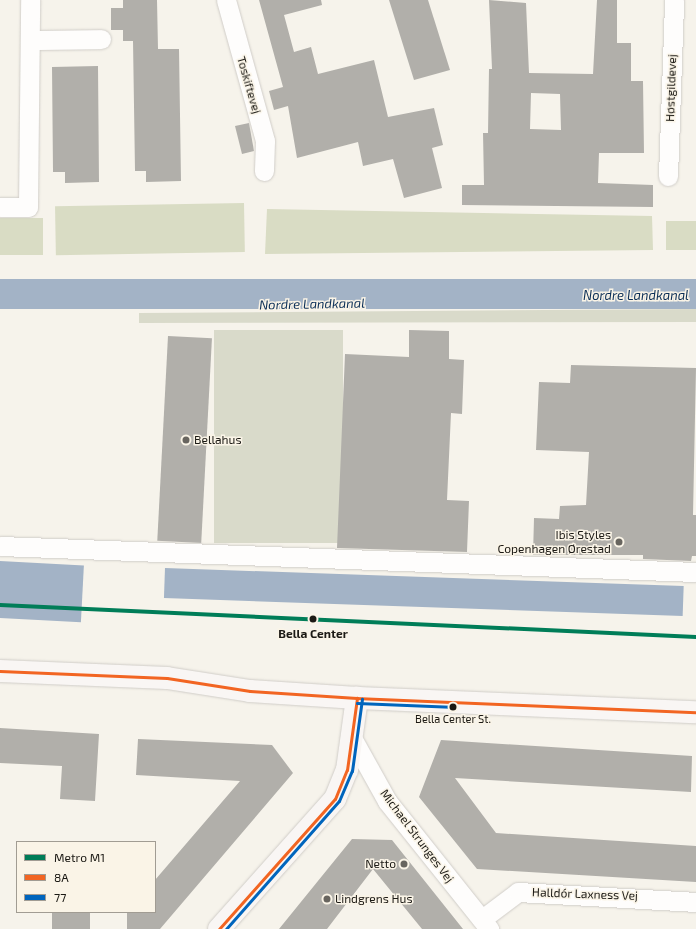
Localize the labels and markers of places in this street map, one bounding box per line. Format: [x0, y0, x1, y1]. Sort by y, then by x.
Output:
place label: Bellahus [194, 433, 242, 447]
marker: Bellahus [181, 435, 191, 445]
place label: Ibis Styles Copenhagen Ørestad [497, 528, 611, 556]
marker: Ibis Styles Copenhagen Ørestad [614, 537, 624, 547]
marker: Bella Center [307, 613, 319, 625]
place label: Bella Center [278, 627, 348, 641]
marker: Bella Center St. [448, 702, 458, 712]
place label: Bella Center St. [415, 712, 491, 726]
place label: Netto [365, 857, 396, 871]
marker: Netto [399, 859, 409, 869]
place label: Lindgrens Hus [335, 892, 412, 906]
marker: Lindgrens Hus [322, 894, 332, 904]

